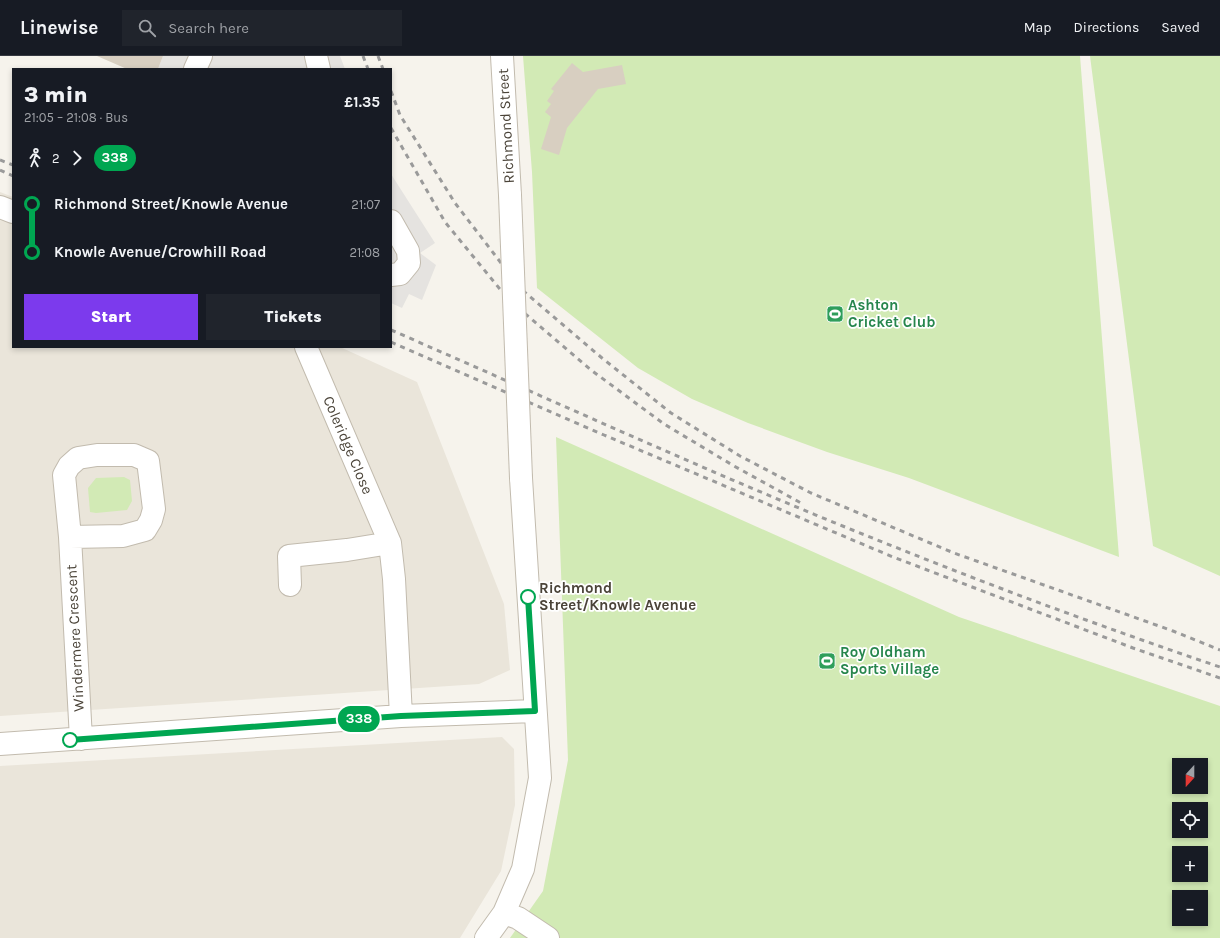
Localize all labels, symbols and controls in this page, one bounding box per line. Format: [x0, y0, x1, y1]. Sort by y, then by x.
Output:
search box [122, 10, 402, 46]
text: Linewise [20, 17, 98, 39]
icon: search [136, 17, 158, 39]
text: Search here [168, 19, 249, 37]
text: Map [1024, 19, 1052, 36]
text: Directions [1074, 19, 1139, 36]
text: Saved [1161, 19, 1200, 36]
street label: Richmond Street [494, 68, 518, 184]
text: 3 min [24, 82, 88, 108]
text: £1.35 [344, 93, 380, 111]
text: 21:05 – 21:08 · Bus [24, 110, 128, 125]
icon: walk [24, 147, 46, 169]
icon: forward [66, 147, 88, 169]
text: 338 [102, 149, 128, 166]
text: 2 [52, 151, 60, 166]
text: Richmond Street/Knowle Avenue [54, 195, 288, 213]
text: 21:07 [351, 197, 380, 212]
text: Knowle Avenue/Crowhill Road [54, 243, 267, 261]
text: 21:08 [349, 245, 380, 260]
button: Start [24, 294, 198, 340]
button: Tickets [206, 294, 380, 340]
place label: Ashton Cricket Club [848, 296, 935, 331]
sports icon: Ashton Cricket Club [825, 304, 845, 324]
street label: Coleridge Close [319, 393, 377, 497]
street label: Windermere Crescent [62, 563, 88, 712]
place label: Richmond Street/Knowle Avenue [539, 579, 696, 614]
marker: Richmond Street/Knowle Avenue [520, 589, 536, 605]
place label: Roy Oldham Sports Village [840, 643, 939, 678]
sports icon: Roy Oldham Sports Village [817, 651, 837, 671]
line badge: 338 [336, 706, 382, 732]
text: 338 [346, 710, 372, 727]
unlabelled marker [62, 732, 78, 748]
north arrow [1172, 758, 1208, 794]
map controls [1172, 758, 1208, 926]
button: locate [1172, 802, 1208, 838]
button: + [1172, 846, 1208, 882]
button: − [1172, 890, 1208, 926]

